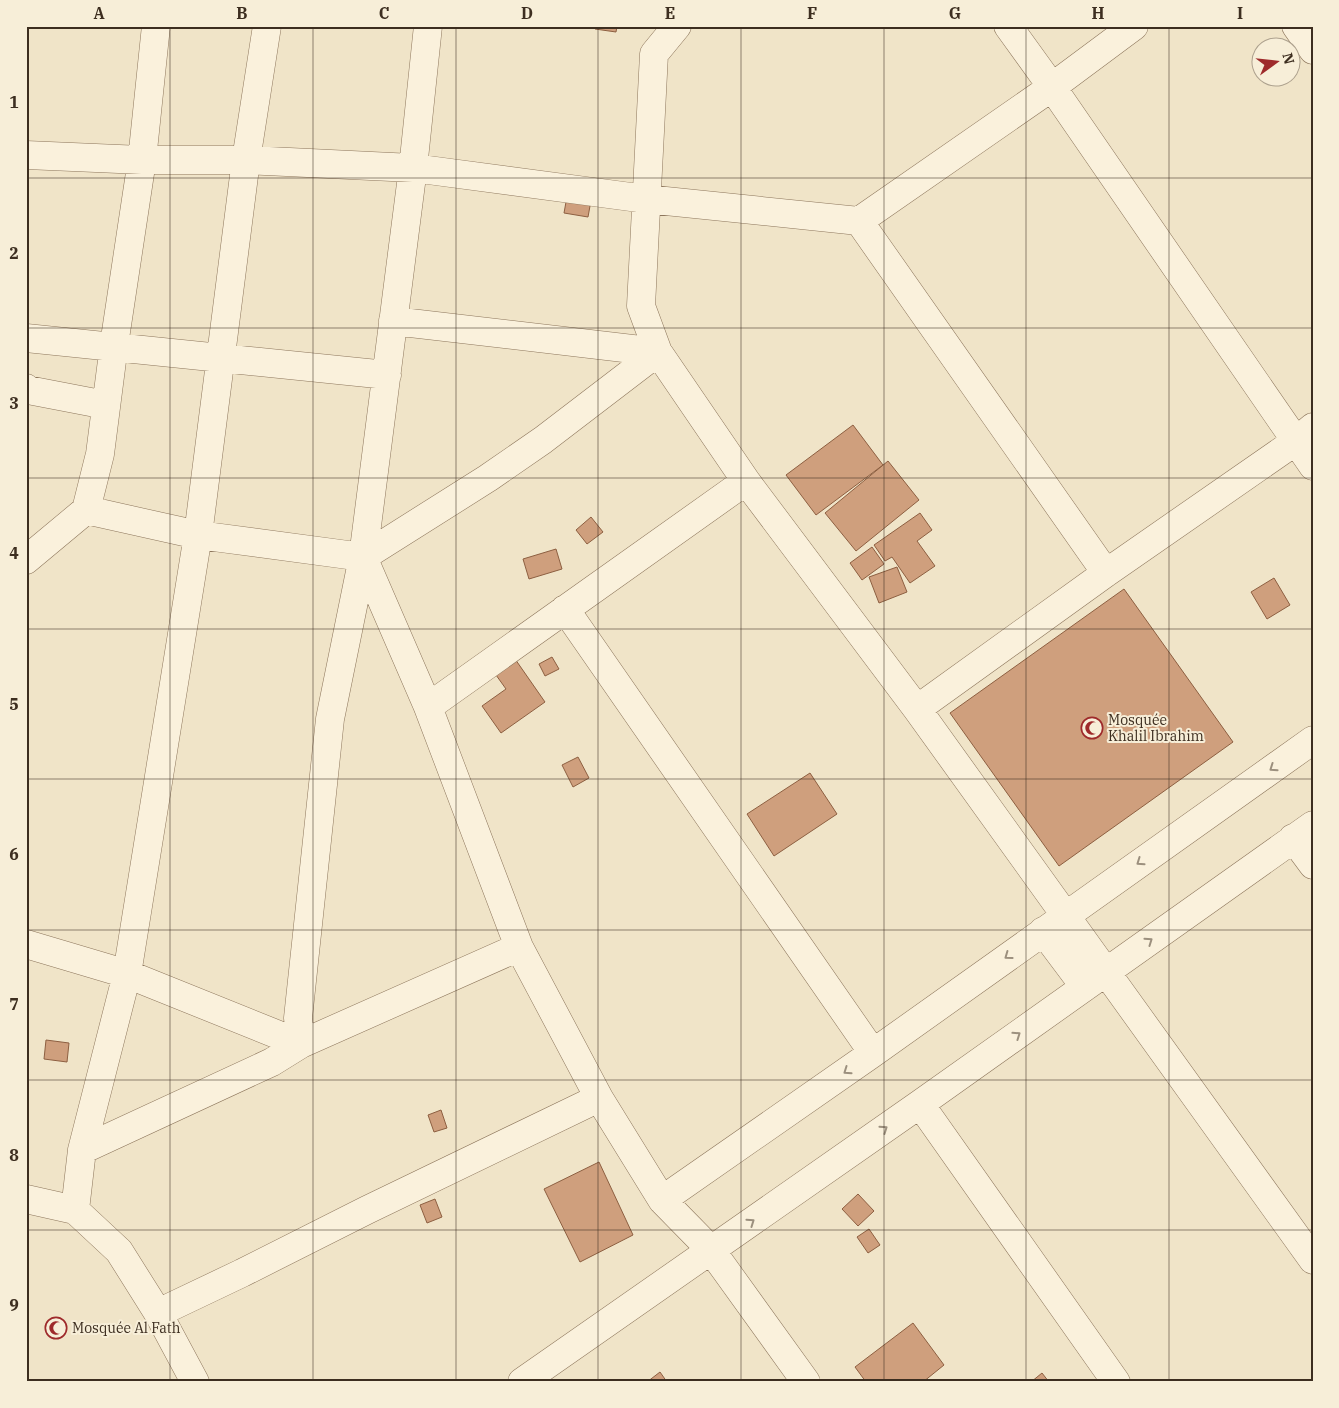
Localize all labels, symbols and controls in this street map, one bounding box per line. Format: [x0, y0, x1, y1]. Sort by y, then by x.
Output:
text: A [93, 3, 105, 23]
text: B [236, 3, 248, 23]
text: C [379, 3, 389, 23]
text: D [521, 3, 533, 23]
text: E [665, 3, 675, 23]
text: F [807, 3, 817, 23]
text: G [949, 3, 961, 23]
text: H [1092, 3, 1105, 23]
text: I [1237, 3, 1243, 23]
north arrow [1252, 38, 1302, 88]
text: N [1278, 51, 1299, 66]
text: 1 [9, 92, 19, 112]
text: 2 [9, 243, 19, 263]
text: 3 [9, 393, 19, 413]
text: 4 [9, 543, 19, 563]
text: 5 [9, 694, 19, 714]
place label: Mosquée Khalil Ibrahim [1108, 711, 1204, 745]
mosque icon: Mosquée Khalil Ibrahim [1080, 716, 1104, 740]
one-way arrow [1269, 762, 1279, 771]
text: 6 [9, 844, 19, 864]
one-way arrow [1136, 856, 1146, 865]
one-way arrow [1143, 938, 1153, 947]
one-way arrow [1004, 950, 1014, 959]
text: 7 [9, 994, 19, 1014]
one-way arrow [1011, 1032, 1021, 1041]
one-way arrow [843, 1065, 853, 1074]
one-way arrow [878, 1126, 888, 1135]
text: 8 [9, 1145, 19, 1165]
one-way arrow [745, 1219, 755, 1228]
text: 9 [9, 1295, 19, 1315]
mosque icon: Mosquée Al Fath [44, 1316, 68, 1340]
place label: Mosquée Al Fath [72, 1319, 181, 1337]

